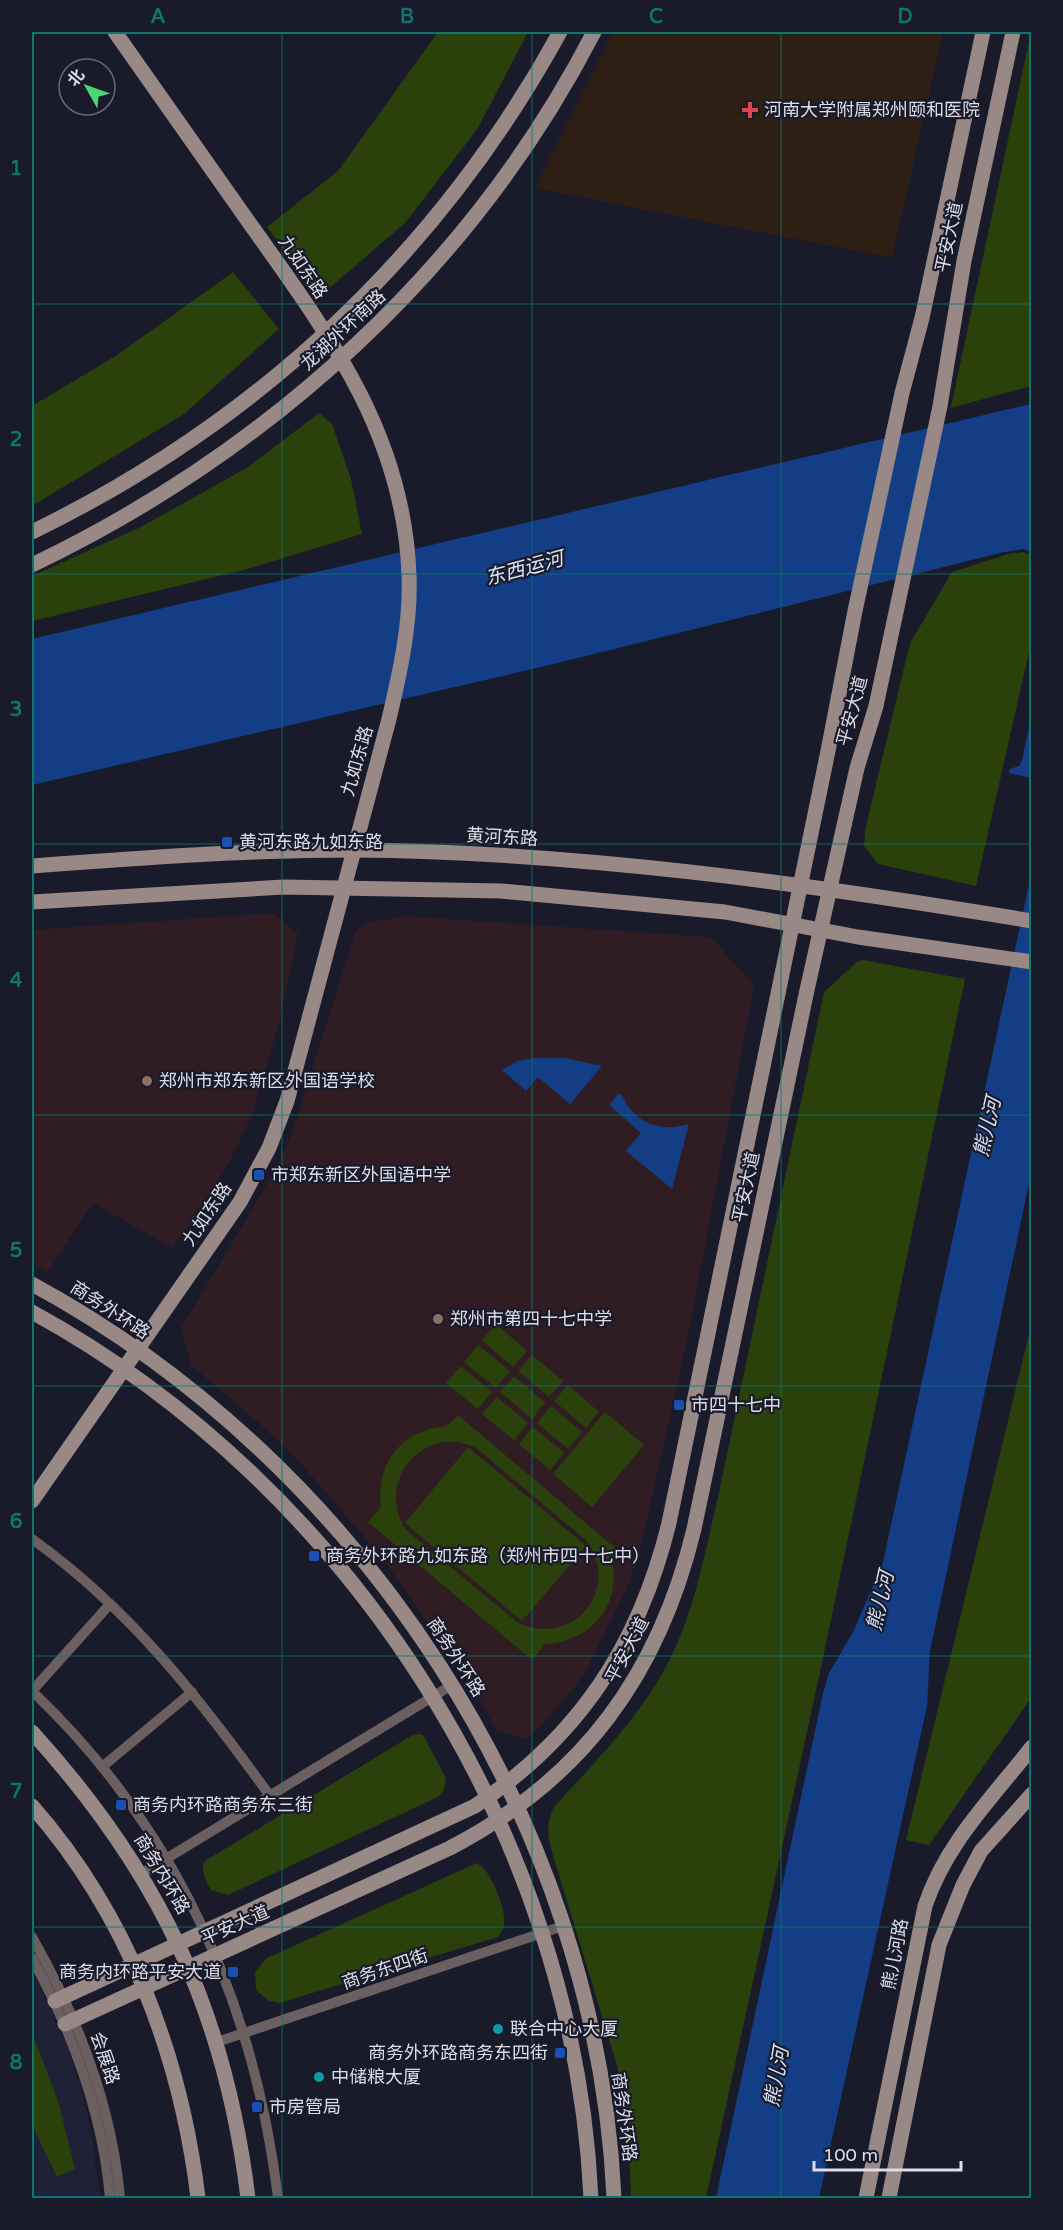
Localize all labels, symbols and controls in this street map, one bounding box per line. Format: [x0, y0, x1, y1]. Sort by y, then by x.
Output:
text: A [151, 5, 166, 29]
text: B [400, 5, 414, 29]
text: C [649, 5, 663, 29]
text: D [897, 5, 913, 29]
north arrow [57, 57, 117, 117]
text: 北 [63, 65, 89, 91]
place label: 河南大学附属郑州颐和医院 [764, 99, 980, 121]
marker: 河南大学附属郑州颐和医院 [741, 101, 759, 119]
text: 1 [10, 157, 22, 181]
street label: 平安大道 [931, 199, 967, 275]
street label: 九如东路 [274, 231, 332, 303]
street label: 龙湖外环南路 [296, 285, 390, 375]
text: 2 [10, 428, 22, 452]
water label: 东西运河 [483, 546, 570, 591]
street label: 平安大道 [832, 673, 872, 749]
text: 3 [10, 698, 22, 722]
street label: 九如东路 [337, 723, 377, 799]
street label: 黄河东路 [465, 824, 539, 850]
place label: 黄河东路九如东路 [239, 831, 383, 853]
marker: 黄河东路九如东路 [220, 835, 234, 849]
text: 4 [10, 969, 23, 993]
place label: 郑州市郑东新区外国语学校 [159, 1070, 375, 1092]
marker: 郑州市郑东新区外国语学校 [140, 1074, 154, 1088]
water label: 熊儿河 [970, 1091, 1007, 1159]
street label: 平安大道 [728, 1149, 764, 1225]
place label: 市郑东新区外国语中学 [271, 1164, 451, 1186]
marker: 市郑东新区外国语中学 [252, 1168, 266, 1182]
street label: 九如东路 [178, 1178, 236, 1250]
text: 5 [10, 1239, 22, 1263]
street label: 商务外环路 [66, 1276, 154, 1344]
place label: 郑州市第四十七中学 [450, 1308, 612, 1330]
marker: 郑州市第四十七中学 [431, 1312, 445, 1326]
place label: 市四十七中 [691, 1394, 781, 1416]
marker: 市四十七中 [672, 1398, 686, 1412]
text: 6 [10, 1510, 22, 1534]
place label: 商务外环路九如东路（郑州市四十七中） [326, 1545, 650, 1567]
marker: 商务外环路九如东路（郑州市四十七中） [307, 1549, 321, 1563]
water label: 熊儿河 [863, 1565, 900, 1633]
street label: 商务外环路 [422, 1613, 490, 1701]
street label: 平安大道 [600, 1613, 654, 1687]
text: 7 [10, 1780, 22, 1804]
place label: 商务内环路商务东三街 [133, 1794, 313, 1816]
marker: 商务内环路商务东三街 [114, 1798, 128, 1812]
street label: 商务内环路 [129, 1830, 195, 1918]
street label: 平安大道 [198, 1900, 272, 1950]
street label: 熊儿河路 [877, 1917, 913, 1991]
street label: 商务东四街 [339, 1944, 431, 1994]
place label: 商务内环路平安大道 [59, 1961, 221, 1983]
marker: 商务内环路平安大道 [226, 1965, 240, 1979]
place label: 联合中心大厦 [510, 2018, 618, 2040]
marker: 联合中心大厦 [491, 2022, 505, 2036]
street label: 会展路 [86, 2029, 124, 2087]
place label: 商务外环路商务东四街 [368, 2042, 548, 2064]
water label: 熊儿河 [760, 2042, 795, 2109]
marker: 商务外环路商务东四街 [553, 2046, 567, 2060]
text: 8 [10, 2051, 22, 2075]
place label: 中储粮大厦 [331, 2066, 421, 2088]
marker: 中储粮大厦 [312, 2070, 326, 2084]
street label: 商务外环路 [607, 2071, 641, 2163]
place label: 市房管局 [269, 2096, 341, 2118]
marker: 市房管局 [250, 2100, 264, 2114]
scale bar [814, 2134, 961, 2172]
text: 100 m [823, 2144, 878, 2166]

